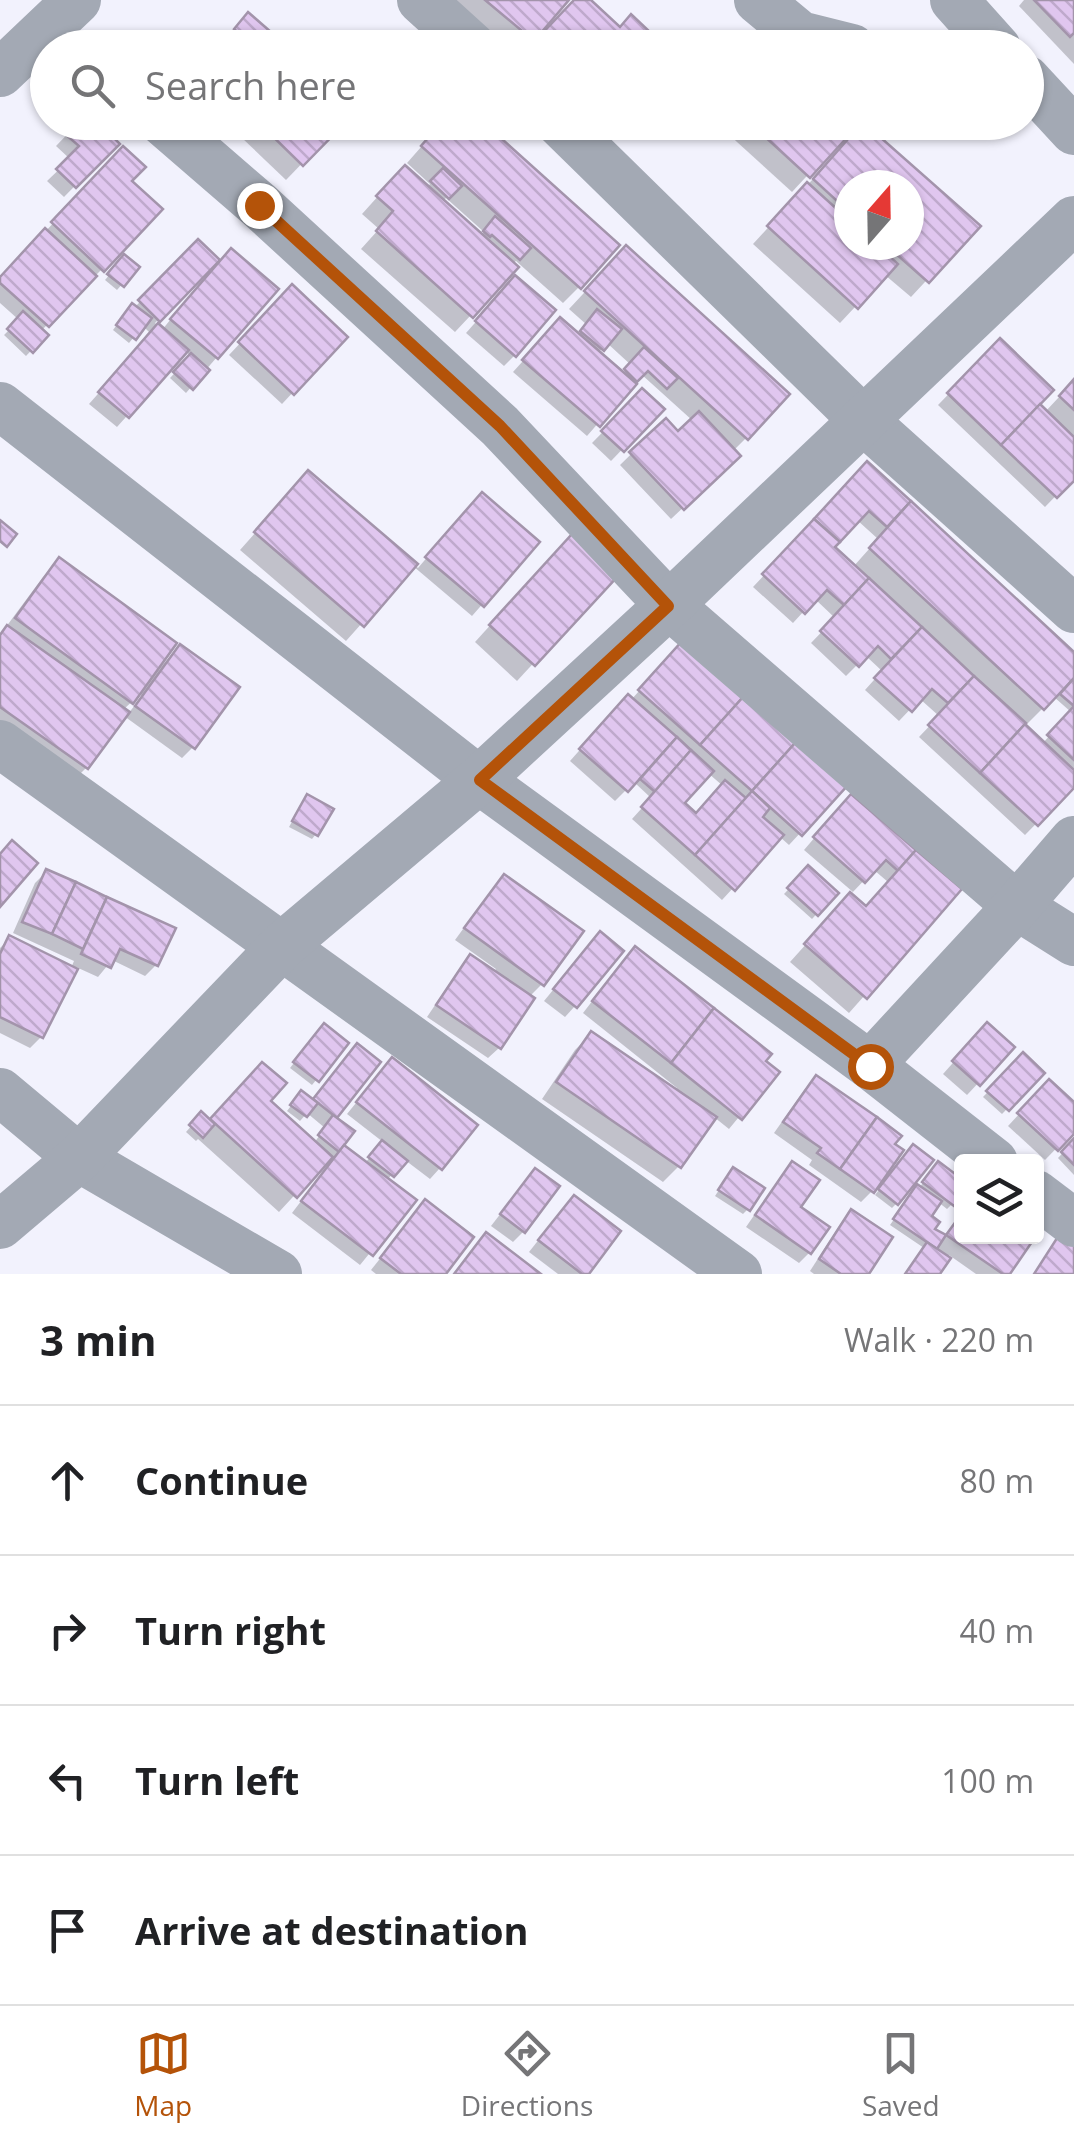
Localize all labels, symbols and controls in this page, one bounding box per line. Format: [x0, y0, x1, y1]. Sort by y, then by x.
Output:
search box [30, 30, 1044, 140]
icon: search [65, 58, 120, 113]
text: Search here [145, 59, 357, 111]
north arrow [834, 170, 924, 260]
route end [237, 183, 283, 229]
route start [848, 1044, 894, 1090]
map controls [954, 1154, 1044, 1244]
button: layers [954, 1154, 1044, 1244]
text: 3 min [40, 1311, 157, 1368]
text: Walk · 220 m [844, 1318, 1034, 1361]
icon: ahead [40, 1453, 95, 1508]
text: Continue [135, 1454, 308, 1506]
text: 80 m [959, 1459, 1034, 1502]
icon: right [40, 1603, 95, 1658]
text: Turn right [135, 1604, 326, 1656]
text: 40 m [959, 1609, 1034, 1652]
icon: left [40, 1753, 95, 1808]
text: Turn left [135, 1754, 299, 1806]
text: 100 m [941, 1759, 1034, 1802]
icon: arrive [40, 1903, 95, 1958]
text: Arrive at destination [135, 1904, 529, 1956]
tab: Map [134, 2026, 192, 2124]
tab: Directions [461, 2026, 593, 2124]
tab: Saved [862, 2026, 940, 2124]

